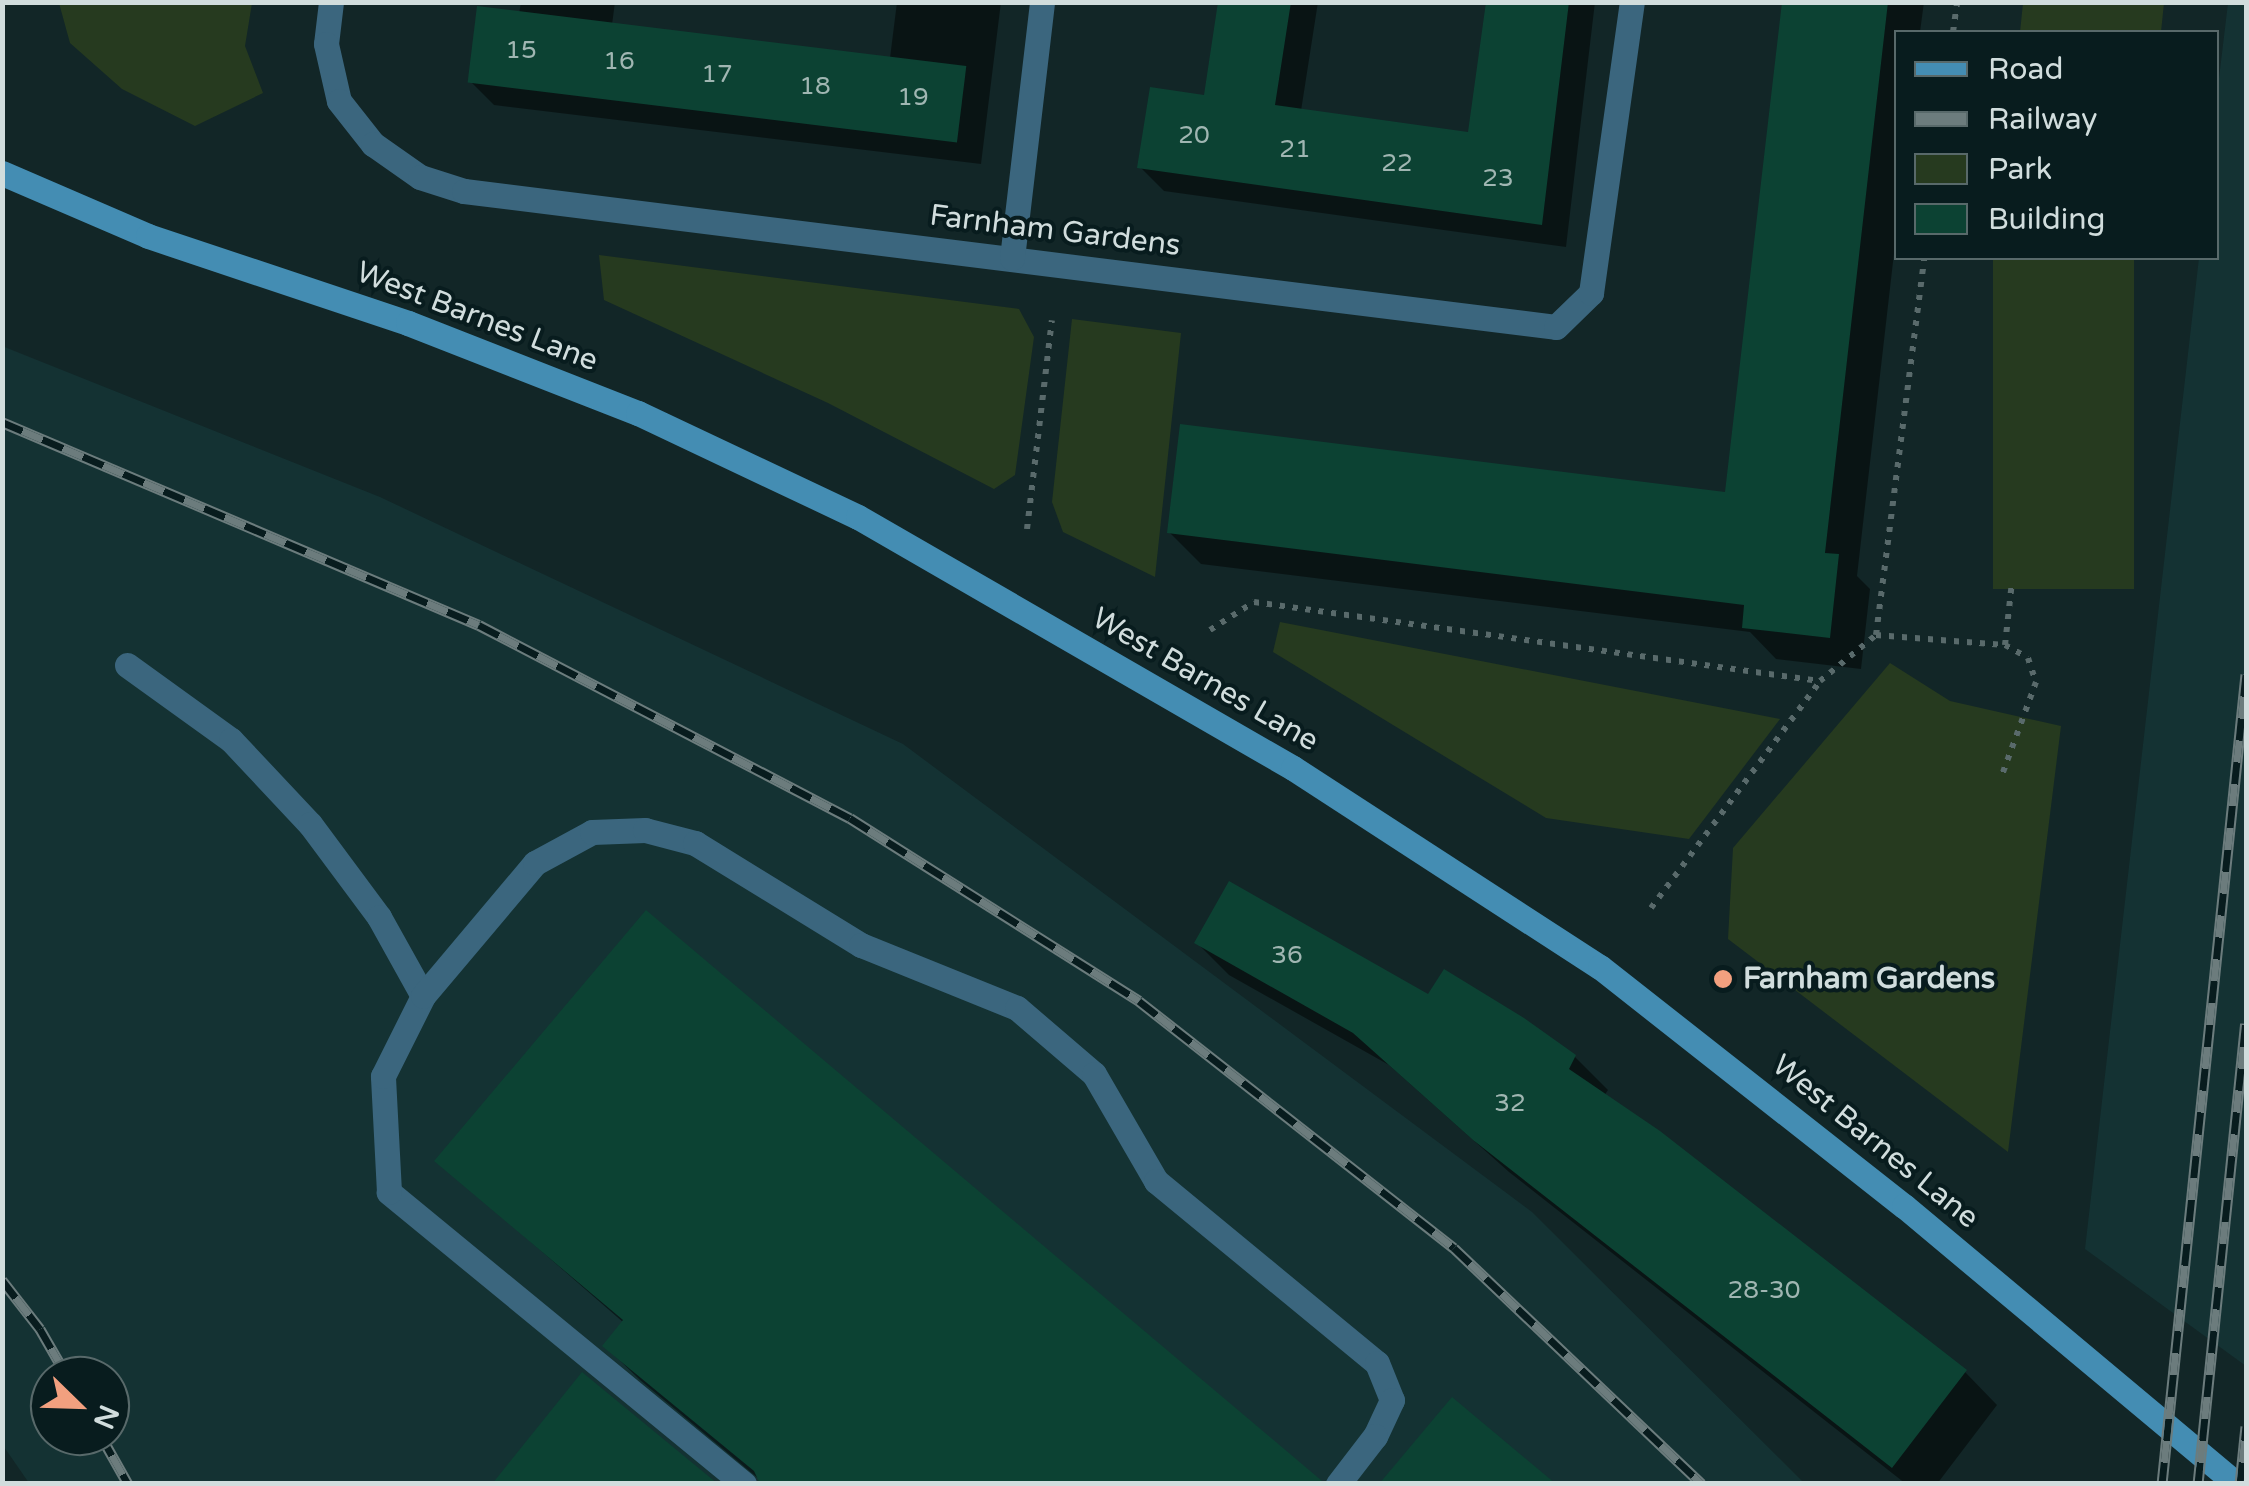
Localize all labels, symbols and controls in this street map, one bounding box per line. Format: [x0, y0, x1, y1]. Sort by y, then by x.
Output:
legend [1894, 30, 2219, 260]
house number: 15 [505, 35, 537, 65]
house number: 16 [603, 46, 635, 76]
text: Road [1988, 51, 2063, 88]
house number: 17 [701, 59, 733, 89]
house number: 18 [799, 71, 831, 101]
house number: 19 [897, 82, 929, 112]
text: Railway [1988, 101, 2097, 138]
house number: 20 [1178, 120, 1210, 150]
house number: 21 [1279, 134, 1311, 164]
house number: 22 [1381, 148, 1413, 178]
text: Park [1988, 151, 2052, 188]
house number: 23 [1482, 163, 1514, 193]
street label: Farnham Gardens [928, 198, 1182, 264]
text: Building [1988, 201, 2105, 238]
street label: West Barnes Lane [351, 254, 603, 380]
street label: West Barnes Lane [1085, 601, 1325, 759]
house number: 36 [1271, 940, 1303, 970]
place label: Farnham Gardens [1743, 961, 1995, 997]
marker: Farnham Gardens [1712, 968, 1734, 990]
street label: West Barnes Lane [1764, 1048, 1986, 1236]
house number: 32 [1494, 1088, 1526, 1118]
house number: 28-30 [1728, 1275, 1800, 1305]
north arrow [30, 1356, 130, 1456]
text: N [86, 1400, 126, 1434]

